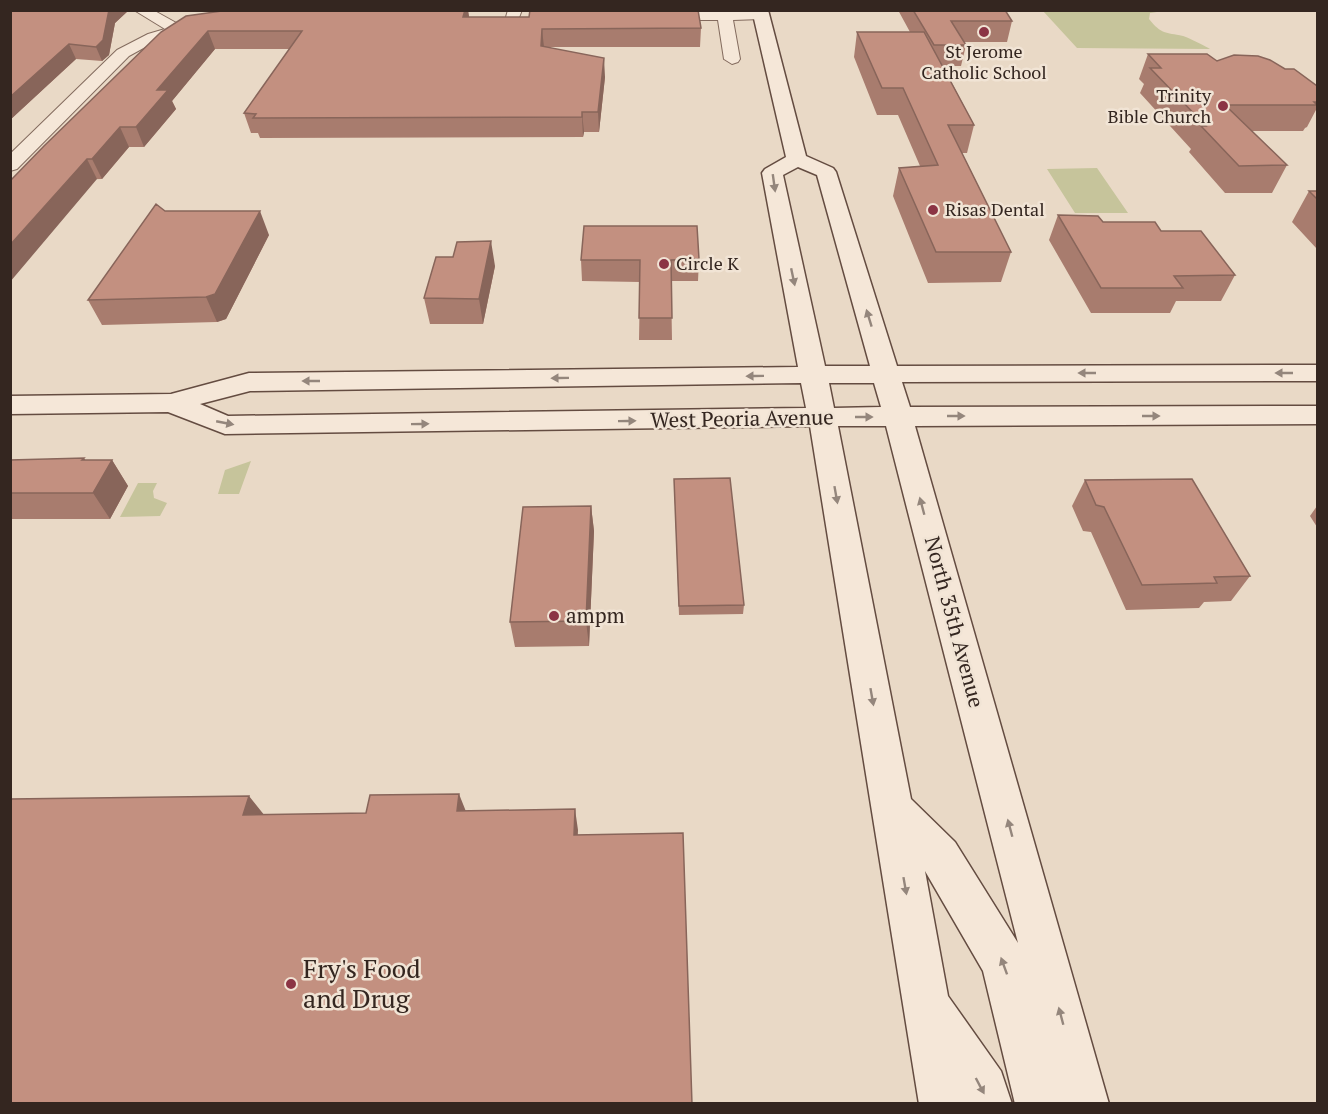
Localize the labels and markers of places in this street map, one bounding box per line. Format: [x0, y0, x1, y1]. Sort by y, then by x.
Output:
marker: St Jerome Catholic School [977, 25, 991, 39]
place label: St Jerome Catholic School [921, 39, 1047, 84]
place label: Trinity Bible Church [1108, 83, 1212, 128]
marker: Trinity Bible Church [1216, 99, 1230, 113]
place label: Risas Dental [945, 197, 1045, 221]
marker: Risas Dental [926, 203, 940, 217]
place label: Circle K [676, 251, 739, 275]
marker: Circle K [657, 257, 671, 271]
place label: ampm [566, 601, 625, 629]
marker: ampm [547, 609, 561, 623]
place label: Fry's Food and Drug [303, 951, 421, 1015]
marker: Fry's Food and Drug [284, 977, 298, 991]

